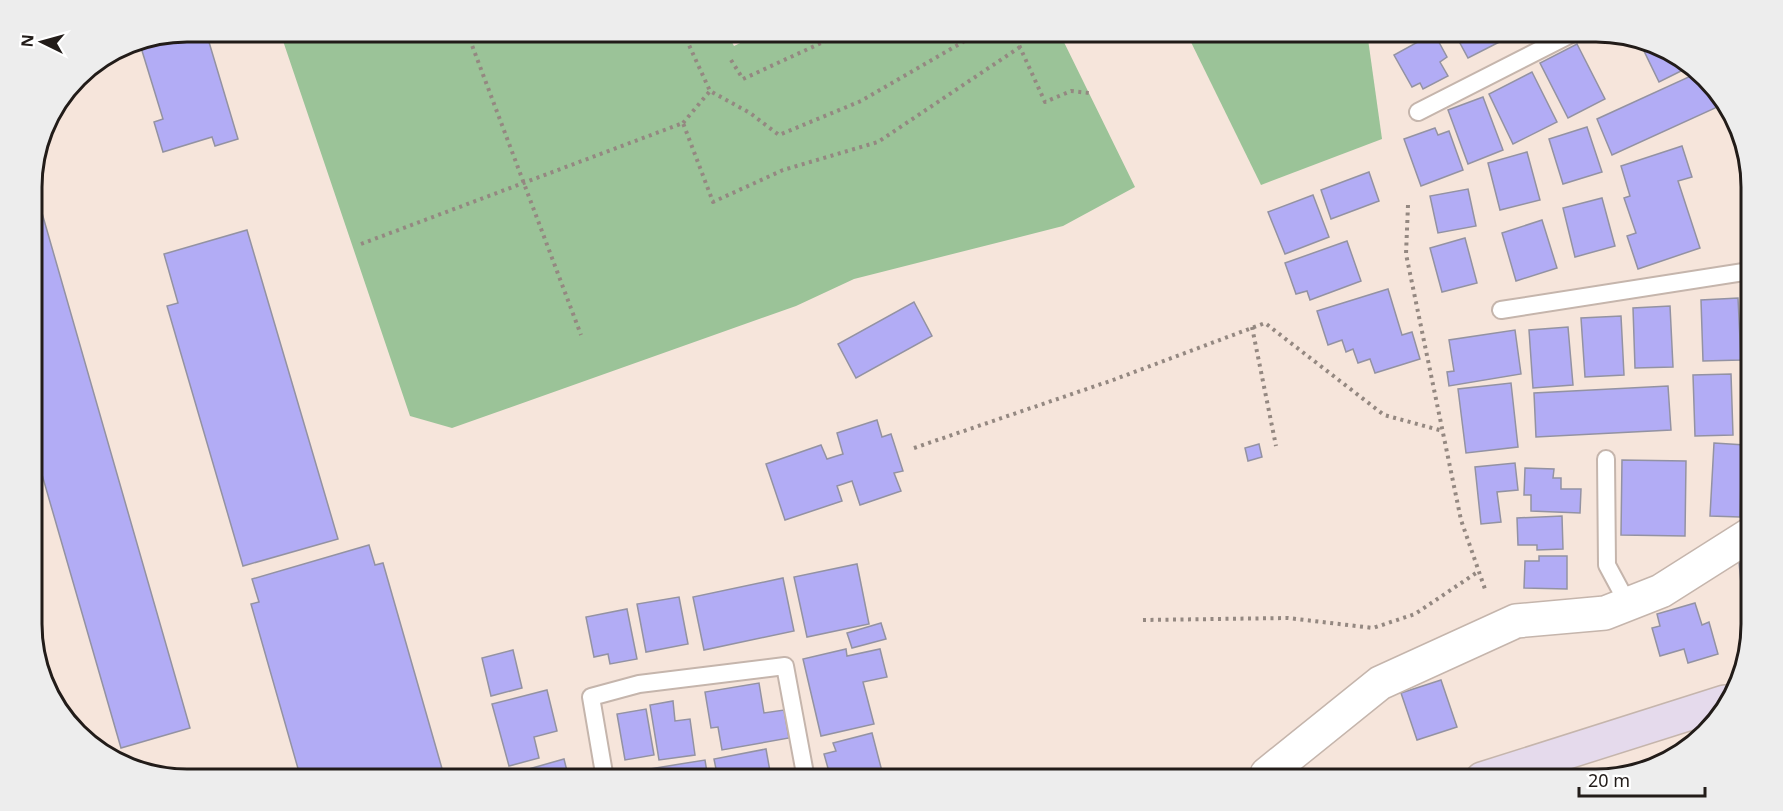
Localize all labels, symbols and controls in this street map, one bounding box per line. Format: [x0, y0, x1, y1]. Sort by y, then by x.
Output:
north arrow [12, 12, 72, 72]
text: N [16, 33, 39, 48]
scale bar [1579, 760, 1705, 798]
text: 20 m [1588, 768, 1630, 792]

